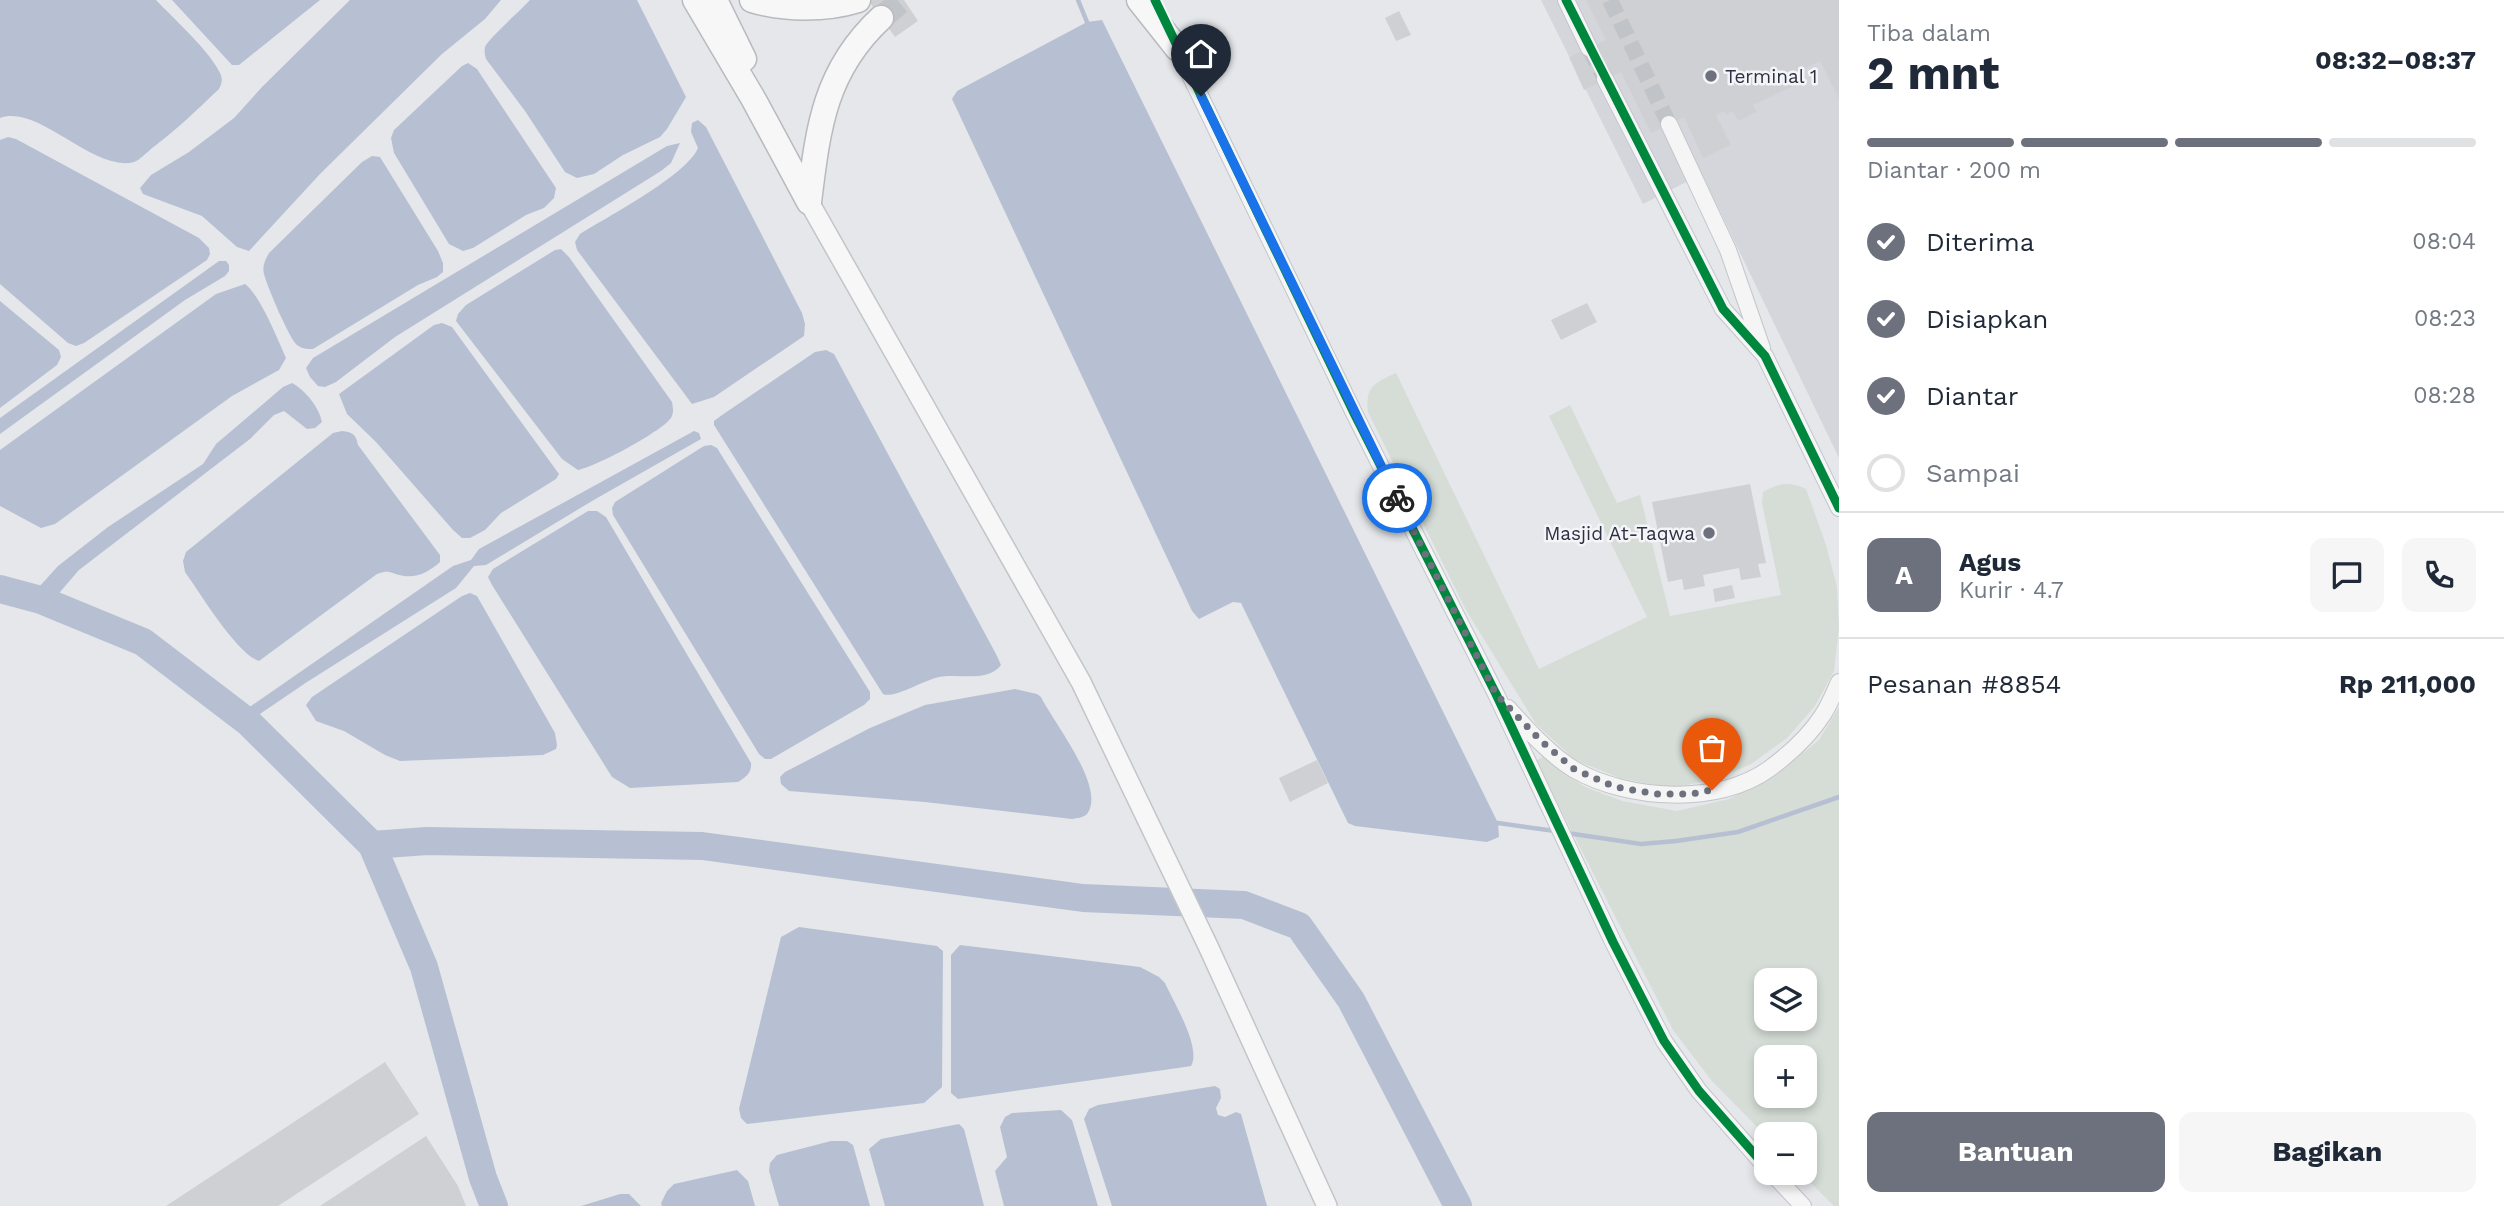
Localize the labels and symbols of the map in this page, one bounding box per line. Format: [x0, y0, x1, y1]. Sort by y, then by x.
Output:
pin [1171, 24, 1231, 96]
place label: Terminal 1 [1725, 65, 1817, 88]
marker: Terminal 1 [1703, 68, 1719, 84]
courier [1362, 463, 1432, 533]
place label: Masjid At-Taqwa [1544, 522, 1695, 545]
marker: Masjid At-Taqwa [1701, 525, 1717, 541]
pin [1682, 718, 1742, 790]

